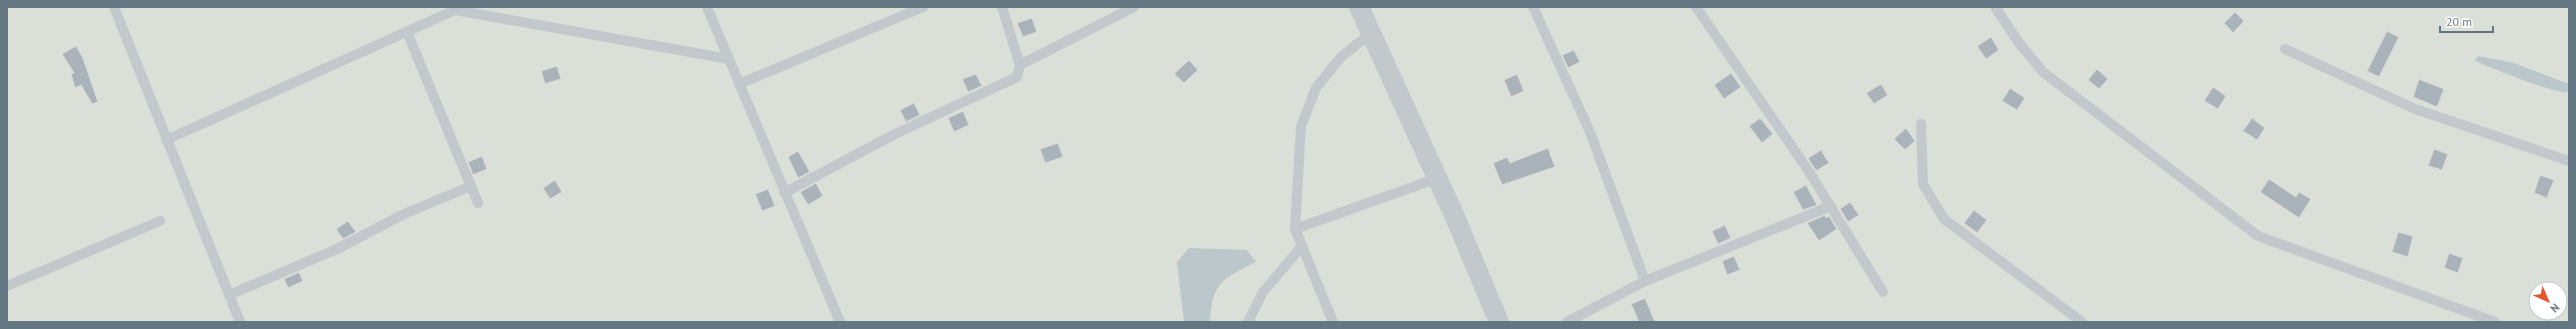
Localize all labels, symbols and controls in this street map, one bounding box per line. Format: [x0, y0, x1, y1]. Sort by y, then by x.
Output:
scale bar [2440, 8, 2493, 34]
text: 20 m [2446, 14, 2472, 29]
north arrow [2528, 281, 2568, 321]
text: N [2548, 301, 2563, 316]

